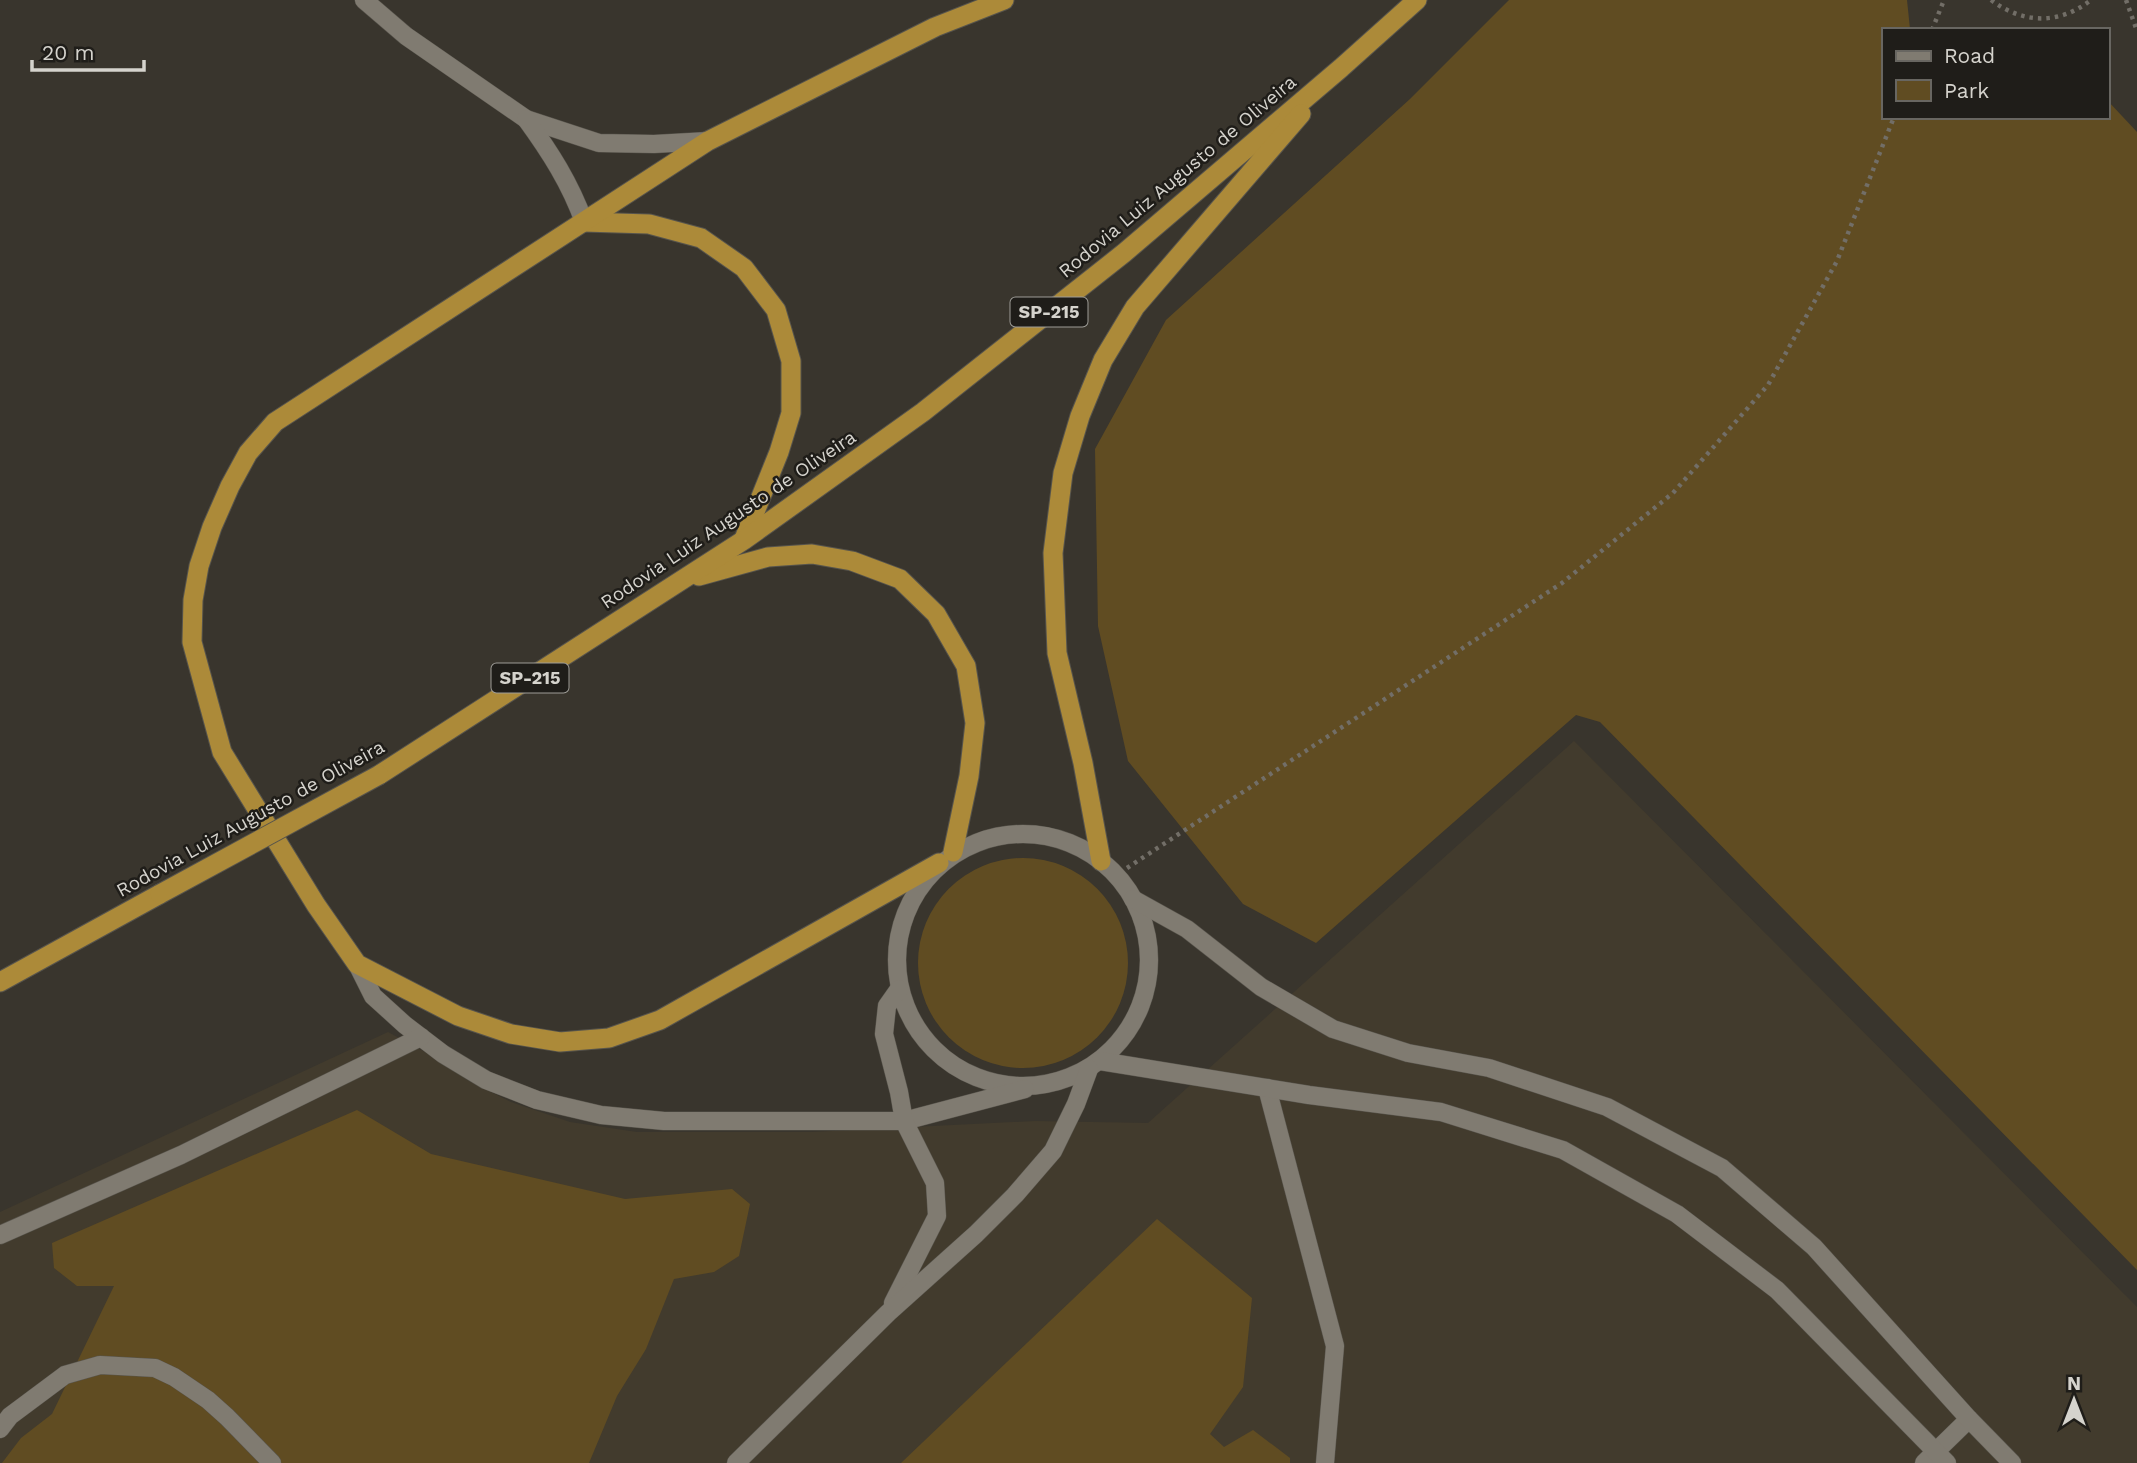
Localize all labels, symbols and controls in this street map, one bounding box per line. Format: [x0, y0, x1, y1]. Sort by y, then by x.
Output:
scale bar [32, 28, 144, 72]
legend [1882, 28, 2109, 119]
text: 20 m [42, 40, 94, 65]
text: Road [1944, 43, 1995, 68]
street label: Rodovia Luiz Augusto de Oliveira [1054, 70, 1301, 283]
text: Park [1944, 78, 1989, 103]
road number: SP-215 [1010, 298, 1088, 326]
street label: Rodovia Luiz Augusto de Oliveira [596, 425, 860, 614]
road number: SP-215 [491, 664, 568, 692]
street label: Rodovia Luiz Augusto de Oliveira [112, 735, 388, 902]
north arrow [2039, 1365, 2109, 1435]
text: N [2067, 1372, 2081, 1395]

